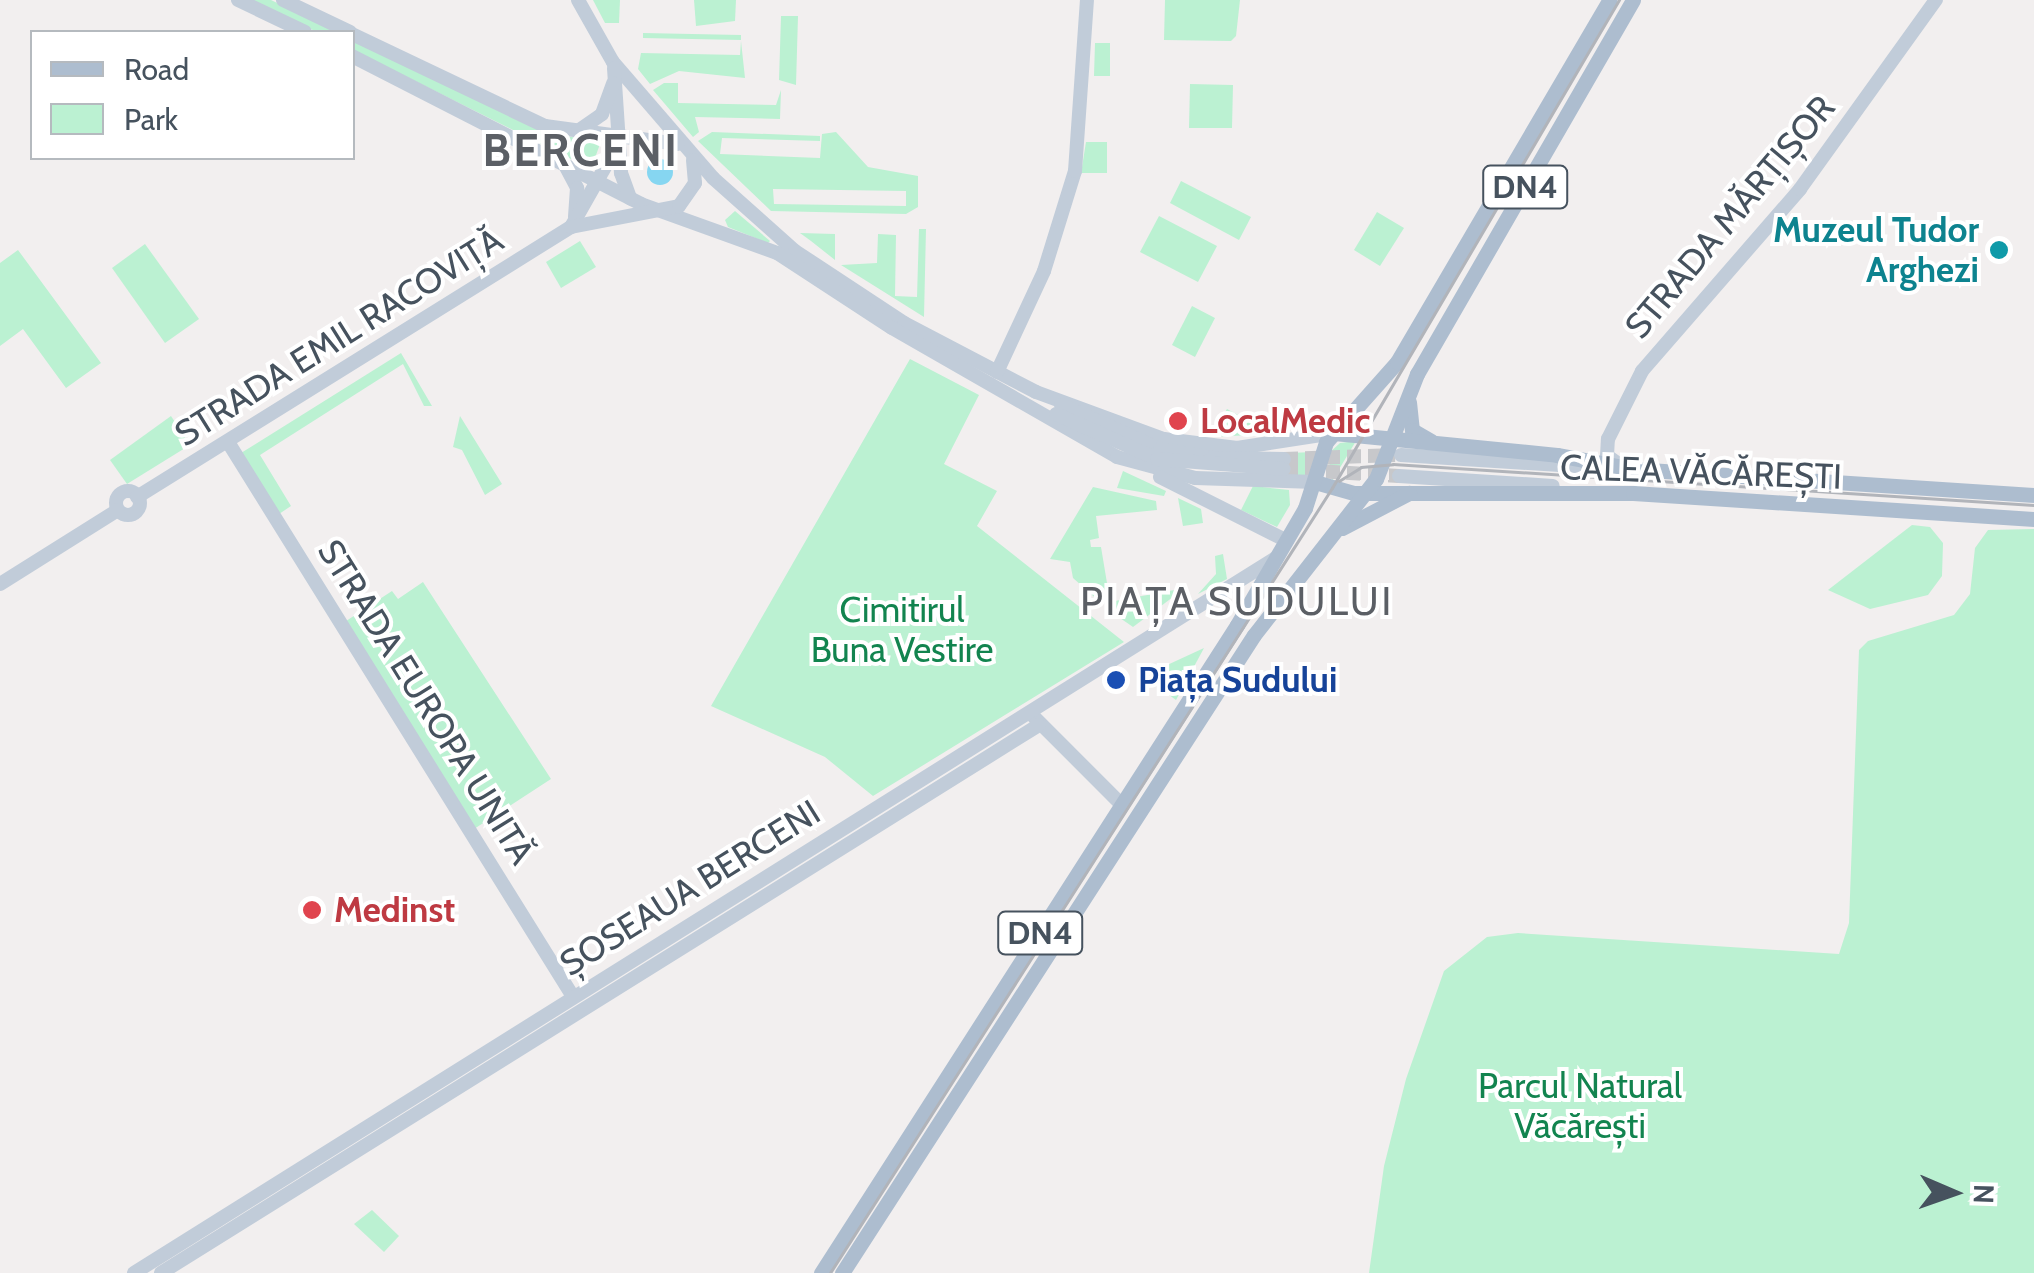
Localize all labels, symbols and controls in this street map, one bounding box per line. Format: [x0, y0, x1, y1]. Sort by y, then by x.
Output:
legend [30, 30, 355, 160]
text: Road [124, 51, 189, 88]
street label: STRADA MĂRȚIȘOR [1616, 87, 1844, 347]
text: Park [124, 101, 178, 138]
district label: BERCENI [483, 124, 679, 178]
road number: DN4 [1480, 160, 1570, 214]
place label: Muzeul Tudor Arghezi [1773, 209, 1979, 291]
street label: STRADA EMIL RACOVIȚĂ [167, 219, 511, 455]
marker: Muzeul Tudor Arghezi [1988, 239, 2010, 261]
place label: LocalMedic [1200, 400, 1370, 442]
marker: LocalMedic [1165, 408, 1191, 434]
street label: CALEA VĂCĂREȘTI [1559, 446, 1843, 498]
street label: STRADA EUROPA UNITĂ [309, 532, 543, 872]
district label: PIAȚA SUDULUI [1080, 577, 1394, 625]
park label: Cimitirul Buna Vestire [811, 589, 993, 671]
place label: Piața Sudului [1138, 659, 1337, 701]
marker: Piața Sudului [1103, 667, 1129, 693]
street label: ȘOSEAUA BERCENI [552, 791, 828, 985]
place label: Medinst [334, 889, 455, 931]
marker: Medinst [299, 897, 325, 923]
road number: DN4 [995, 906, 1085, 960]
park label: Parcul Natural Văcărești [1478, 1065, 1682, 1147]
north arrow [1904, 1143, 2004, 1243]
text: N [1967, 1184, 2001, 1205]

